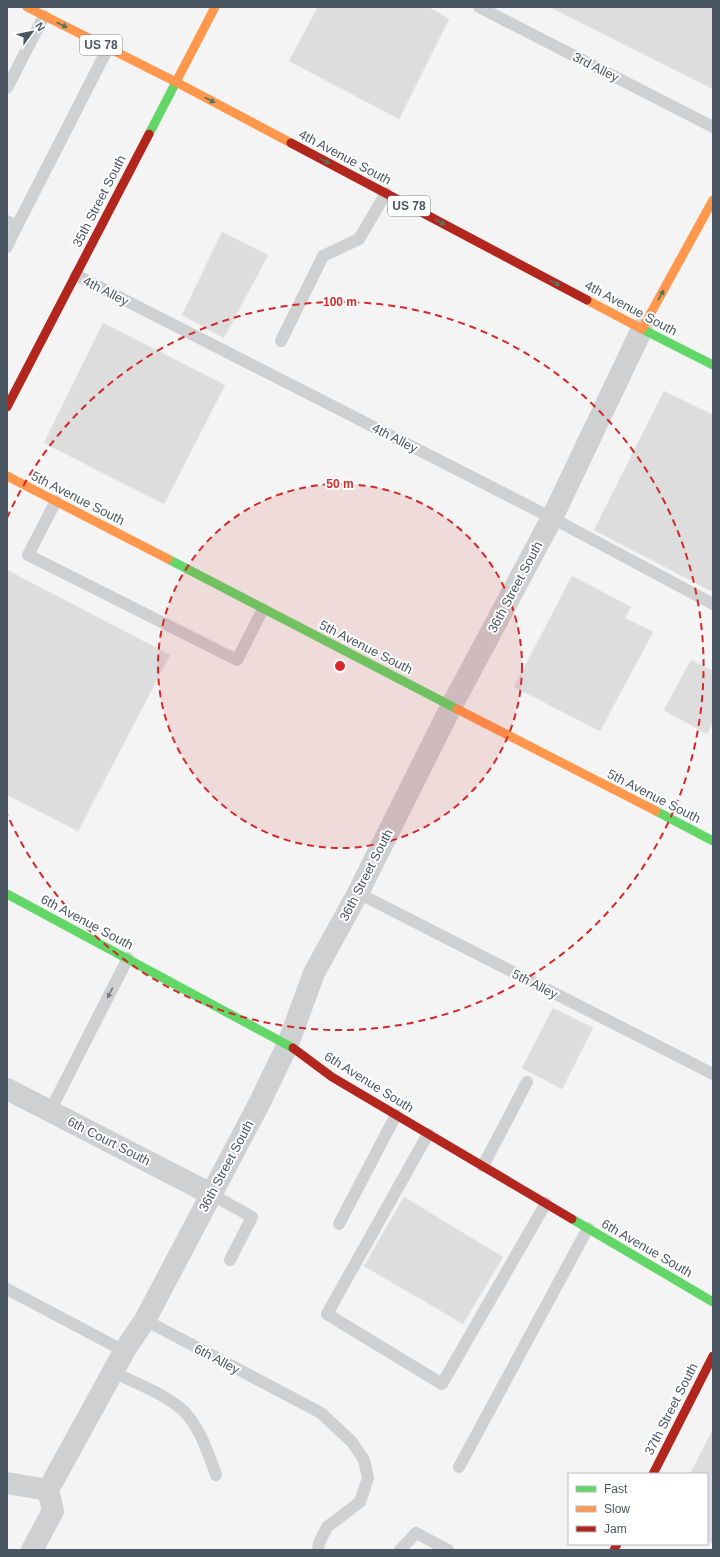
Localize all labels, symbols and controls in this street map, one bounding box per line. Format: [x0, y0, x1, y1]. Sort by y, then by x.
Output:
north arrow [12, 12, 52, 52]
text: N [33, 20, 48, 33]
one-way arrow [56, 21, 67, 28]
road number: US 78 [80, 35, 122, 55]
street label: 3rd Alley [570, 49, 622, 85]
one-way arrow [205, 97, 216, 104]
street label: 4th Avenue South [296, 126, 394, 188]
street label: 35th Street South [69, 153, 129, 249]
one-way arrow [319, 158, 331, 165]
road number: US 78 [388, 196, 430, 216]
one-way arrow [434, 219, 446, 225]
street label: 4th Alley [81, 273, 132, 309]
street label: 4th Avenue South [582, 277, 680, 339]
one-way arrow [549, 280, 561, 286]
one-way arrow [658, 289, 664, 301]
text: 100 m [323, 295, 357, 309]
street label: 4th Alley [370, 420, 421, 456]
street label: 5th Avenue South [29, 468, 127, 528]
text: 50 m [326, 477, 354, 491]
street label: 36th Street South [485, 539, 545, 635]
street label: 5th Avenue South [317, 617, 415, 677]
centre of rings [333, 659, 347, 673]
street label: 5th Avenue South [605, 766, 703, 826]
street label: 36th Street South [336, 827, 396, 923]
street label: 6th Avenue South [38, 891, 136, 953]
street label: 5th Alley [510, 966, 561, 1002]
one-way arrow [107, 987, 113, 999]
street label: 6th Avenue South [322, 1049, 416, 1115]
street label: 6th Court South [65, 1114, 153, 1168]
street label: 36th Street South [196, 1118, 256, 1214]
street label: 6th Avenue South [599, 1216, 695, 1280]
street label: 6th Alley [192, 1341, 243, 1377]
street label: 37th Street South [641, 1361, 701, 1457]
legend [568, 1473, 708, 1545]
text: Fast [604, 1482, 628, 1496]
text: Slow [604, 1502, 630, 1516]
text: Jam [604, 1522, 627, 1536]

